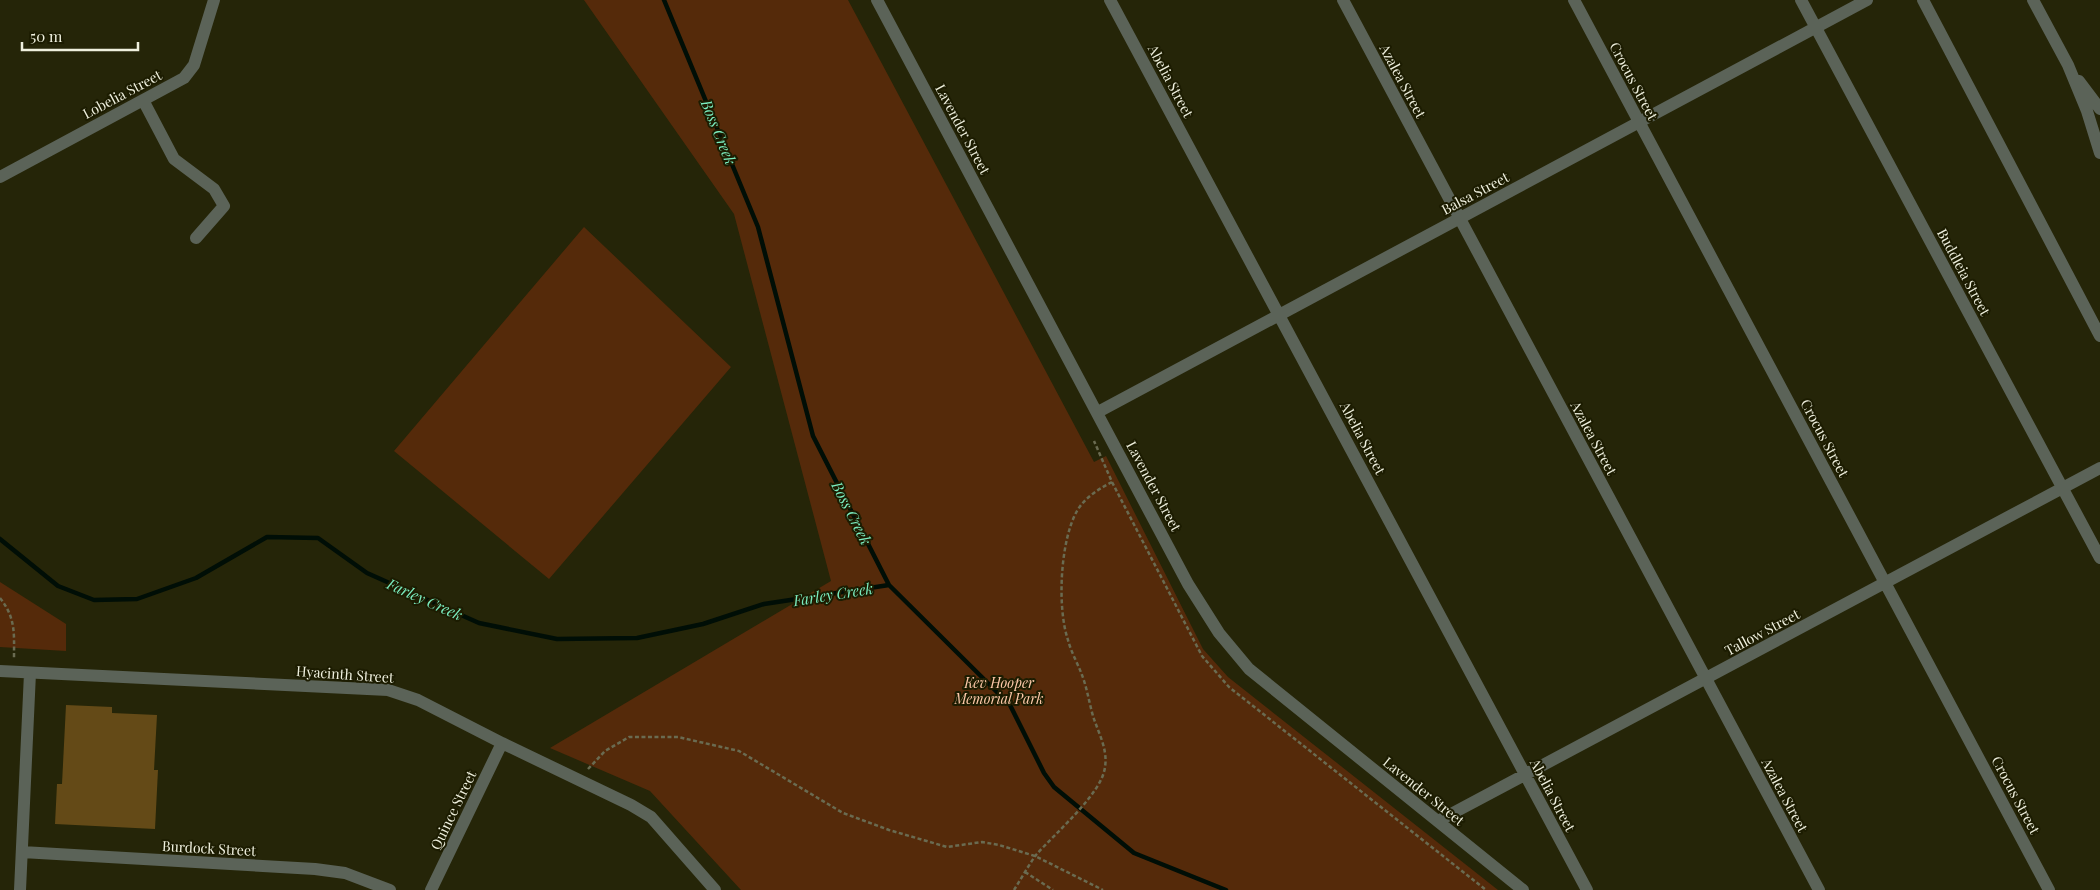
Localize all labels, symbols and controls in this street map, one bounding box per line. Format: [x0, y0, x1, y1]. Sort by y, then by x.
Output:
scale bar [22, 20, 139, 52]
text: 50 m [30, 26, 63, 46]
street label: Crocus Street [1606, 39, 1663, 124]
street label: Abelia Street [1143, 40, 1199, 122]
street label: Azalea Street [1375, 40, 1431, 122]
street label: Lobelia Street [79, 65, 166, 123]
street label: Lavender Street [931, 81, 995, 178]
water label: Boss Creek [696, 95, 741, 168]
street label: Balsa Street [1438, 167, 1513, 219]
street label: Buddleia Street [1933, 225, 1995, 320]
street label: Crocus Street [1797, 396, 1854, 481]
street label: Abelia Street [1335, 397, 1391, 479]
street label: Azalea Street [1566, 397, 1622, 479]
street label: Lavender Street [1122, 438, 1186, 535]
water label: Boss Creek [827, 477, 877, 548]
water label: Farley Creek [383, 573, 466, 625]
water label: Farley Creek [791, 578, 875, 610]
street label: Tallow Street [1721, 604, 1804, 660]
street label: Hyacinth Street [296, 661, 396, 687]
park label: Kev Hooper Memorial Park [954, 673, 1043, 708]
street label: Lavender Street [1379, 752, 1469, 830]
street label: Crocus Street [1988, 753, 2045, 838]
street label: Abelia Street [1525, 754, 1581, 836]
street label: Azalea Street [1757, 754, 1813, 836]
street label: Quince Street [426, 766, 481, 853]
street label: Burdock Street [162, 836, 257, 860]

